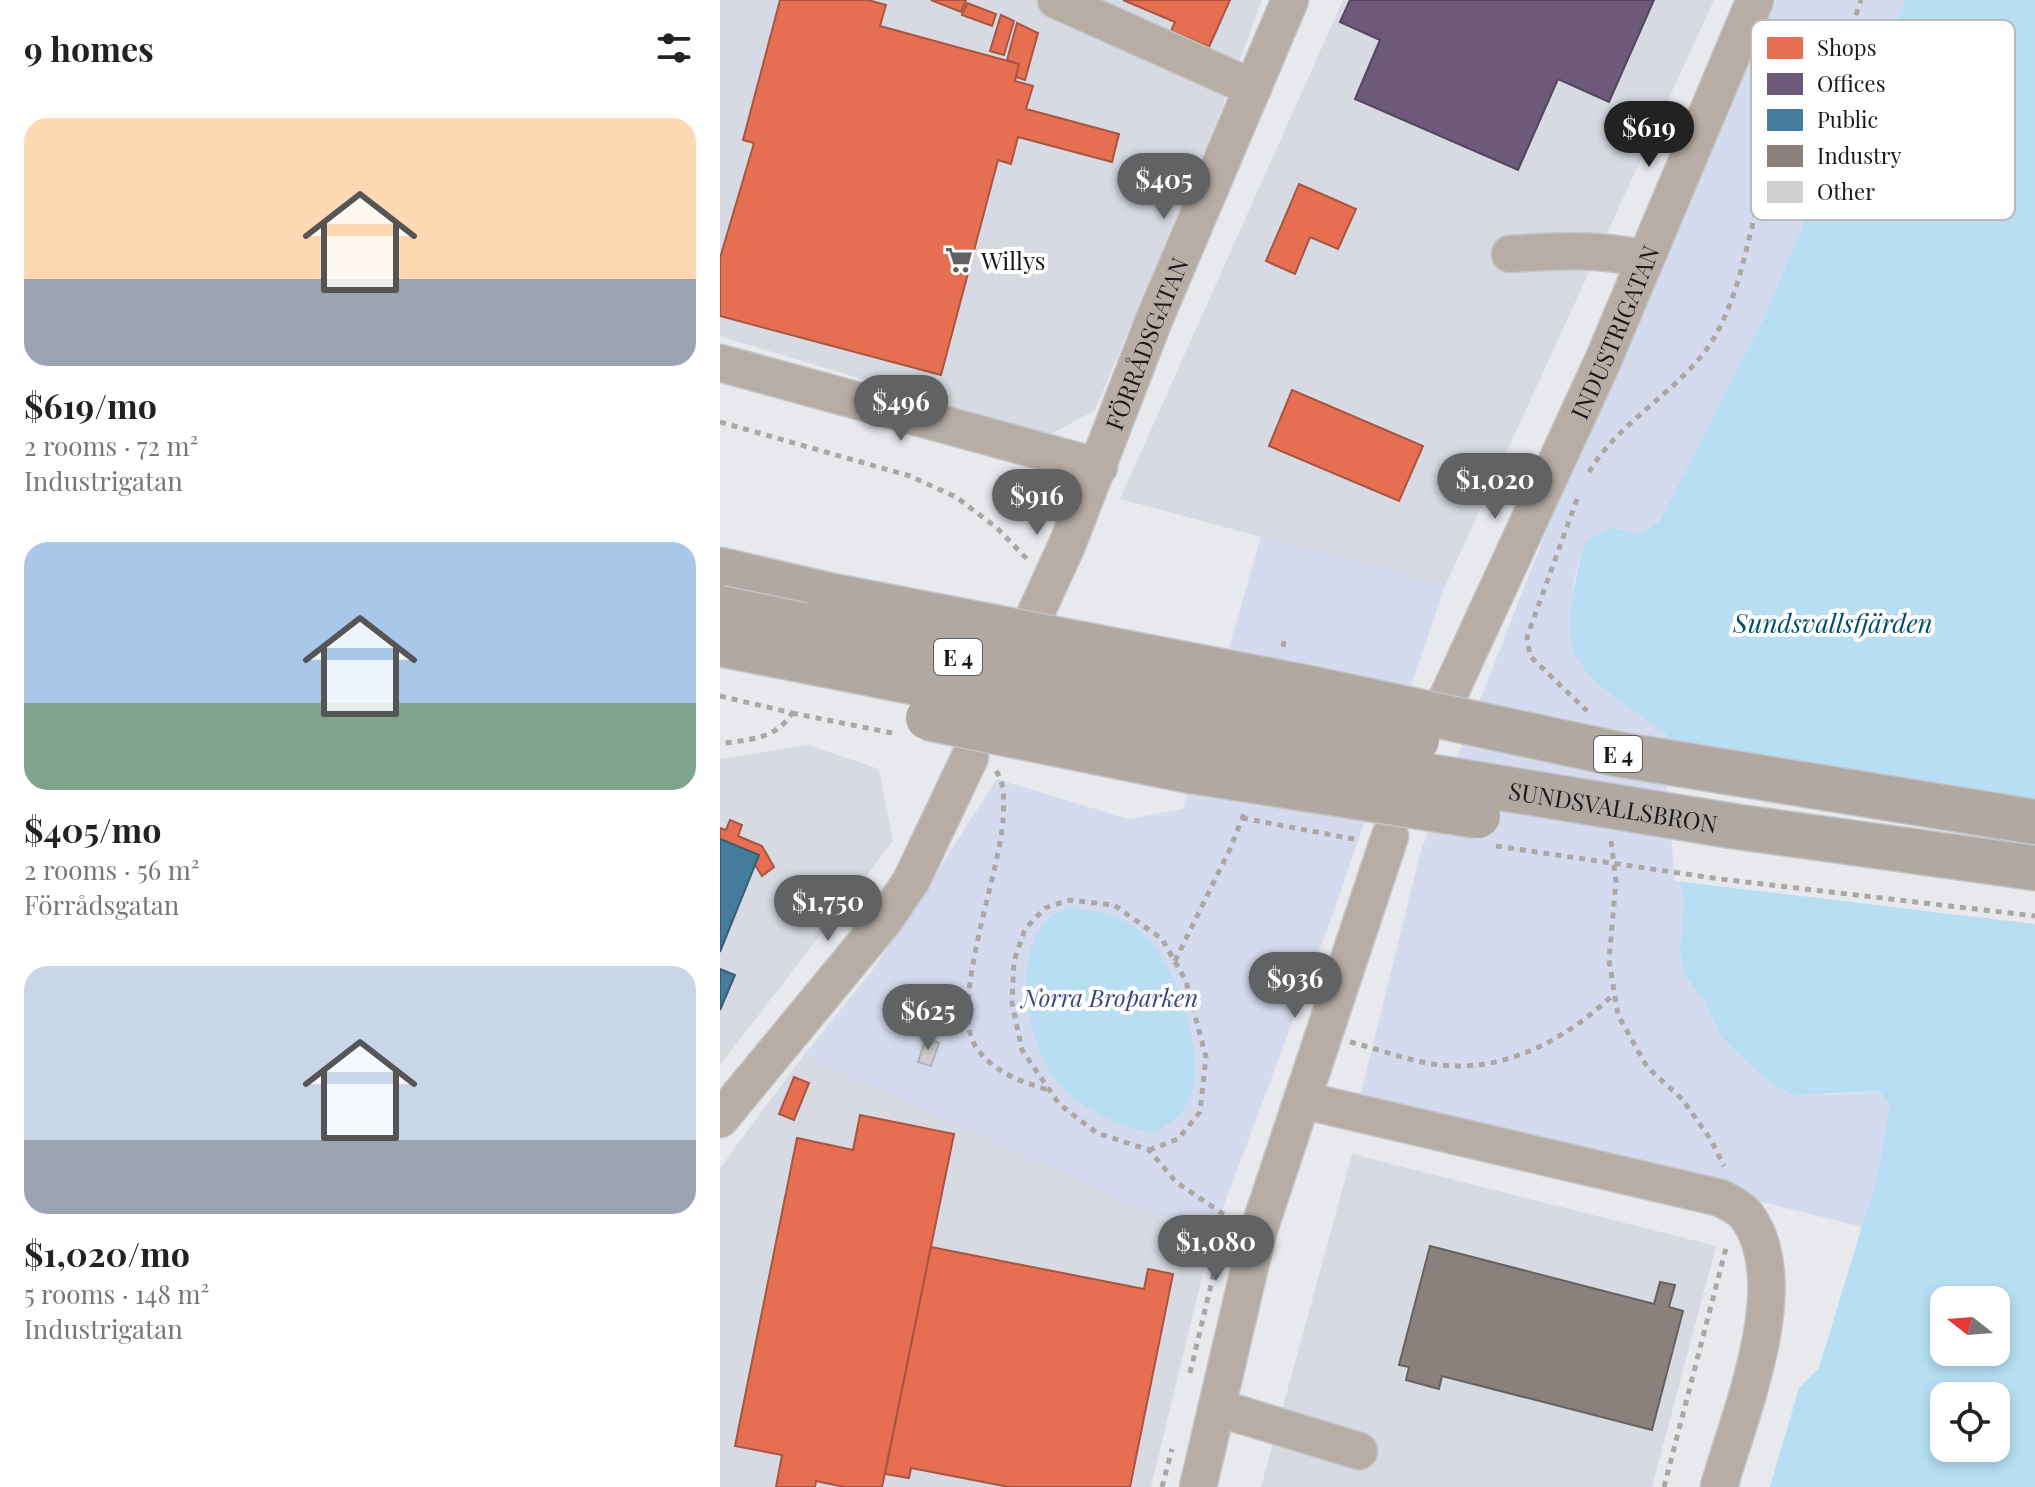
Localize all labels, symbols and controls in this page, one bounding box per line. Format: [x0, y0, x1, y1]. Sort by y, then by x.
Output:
legend [1751, 20, 2015, 220]
text: 9 homes [24, 25, 154, 71]
icon: filters [652, 26, 696, 70]
text: Shops [1817, 32, 1877, 62]
text: Offices [1817, 68, 1885, 98]
pin: $619 [1602, 101, 1696, 169]
text: Public [1817, 104, 1878, 134]
text: $619 [1622, 109, 1676, 144]
text: Industry [1817, 140, 1902, 170]
pin: $405 [1117, 153, 1211, 221]
text: $405 [1135, 161, 1193, 196]
icon: home [288, 170, 432, 314]
text: Other [1817, 176, 1875, 206]
street label: INDUSTRIGATAN [1562, 240, 1666, 424]
place label: Willys [980, 244, 1046, 276]
supermarket icon: Willys [944, 245, 974, 275]
street label: FÖRRÅDSGATAN [1097, 252, 1195, 434]
pin: $496 [854, 375, 948, 443]
text: $619/mo [24, 382, 157, 428]
text: $496 [872, 383, 930, 418]
text: 2 rooms · 72 m² [24, 428, 198, 463]
pin: $1,020 [1430, 453, 1560, 521]
text: $1,020 [1455, 461, 1535, 496]
text: Industrigatan [24, 463, 183, 498]
pin: $916 [990, 469, 1084, 537]
text: $916 [1010, 477, 1064, 512]
icon: home [288, 594, 432, 738]
water label: Sundsvallsfjärden [1732, 605, 1933, 640]
road number: E 4 [934, 639, 982, 675]
road number: E 4 [1594, 736, 1642, 772]
street label: SUNDSVALLSBRON [1507, 774, 1720, 839]
text: $405/mo [24, 806, 162, 852]
text: 2 rooms · 56 m² [24, 852, 200, 887]
pin: $1,750 [763, 875, 893, 943]
text: $1,750 [792, 883, 864, 918]
text: Förrådsgatan [24, 887, 179, 922]
pin: $936 [1248, 952, 1342, 1020]
text: $936 [1267, 960, 1323, 995]
park label: Norra Broparken [1020, 981, 1198, 1013]
pin: $625 [881, 984, 975, 1052]
text: $625 [900, 992, 956, 1027]
icon: home [288, 1018, 432, 1162]
pin: $1,080 [1151, 1215, 1281, 1283]
text: $1,080 [1176, 1223, 1256, 1258]
text: $1,020/mo [24, 1230, 190, 1276]
text: 5 rooms · 148 m² [24, 1276, 209, 1311]
north arrow [1930, 1286, 2010, 1366]
map controls [1930, 1286, 2010, 1462]
text: Industrigatan [24, 1311, 183, 1346]
button: locate [1930, 1382, 2010, 1462]

